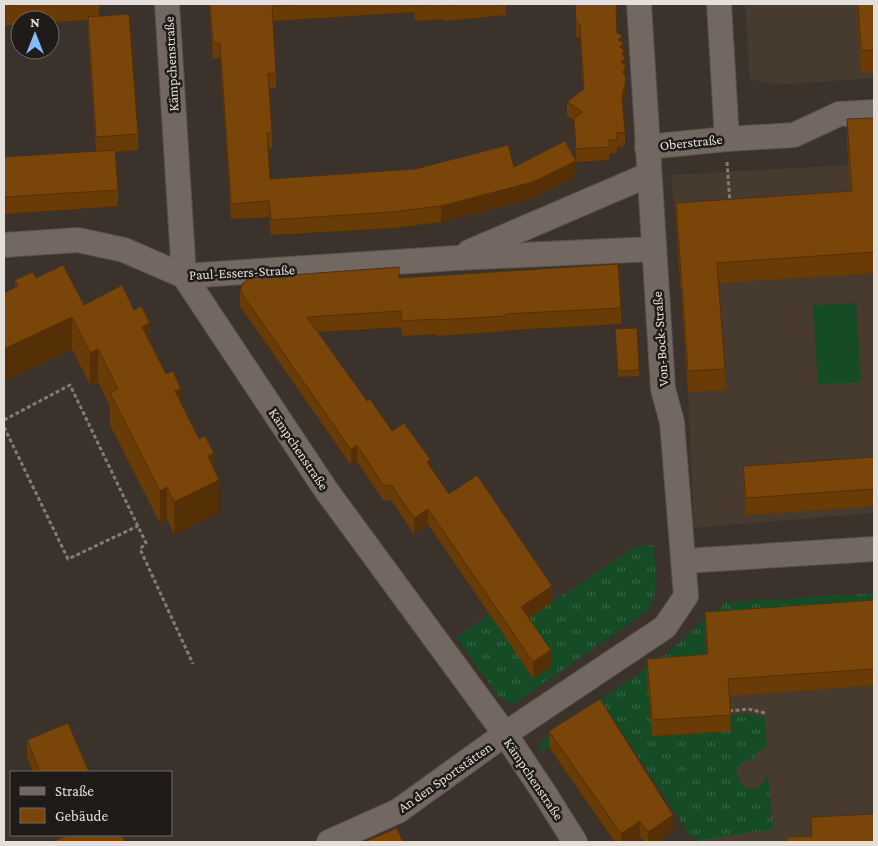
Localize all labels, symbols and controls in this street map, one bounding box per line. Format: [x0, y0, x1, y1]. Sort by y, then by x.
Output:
north arrow [10, 10, 60, 60]
text: N [30, 14, 40, 30]
street label: Kämpchenstraße [161, 16, 181, 112]
street label: Oberstraße [659, 131, 723, 153]
street label: Paul-Essers-Straße [189, 261, 295, 283]
street label: Von-Bock-Straße [649, 291, 671, 387]
street label: Kämpchenstraße [266, 405, 332, 493]
street label: Kämpchenstraße [501, 735, 567, 823]
street label: An den Sportstätten [395, 738, 496, 816]
legend [10, 771, 172, 836]
text: Straße [55, 783, 94, 799]
text: Gebäude [55, 808, 109, 824]

